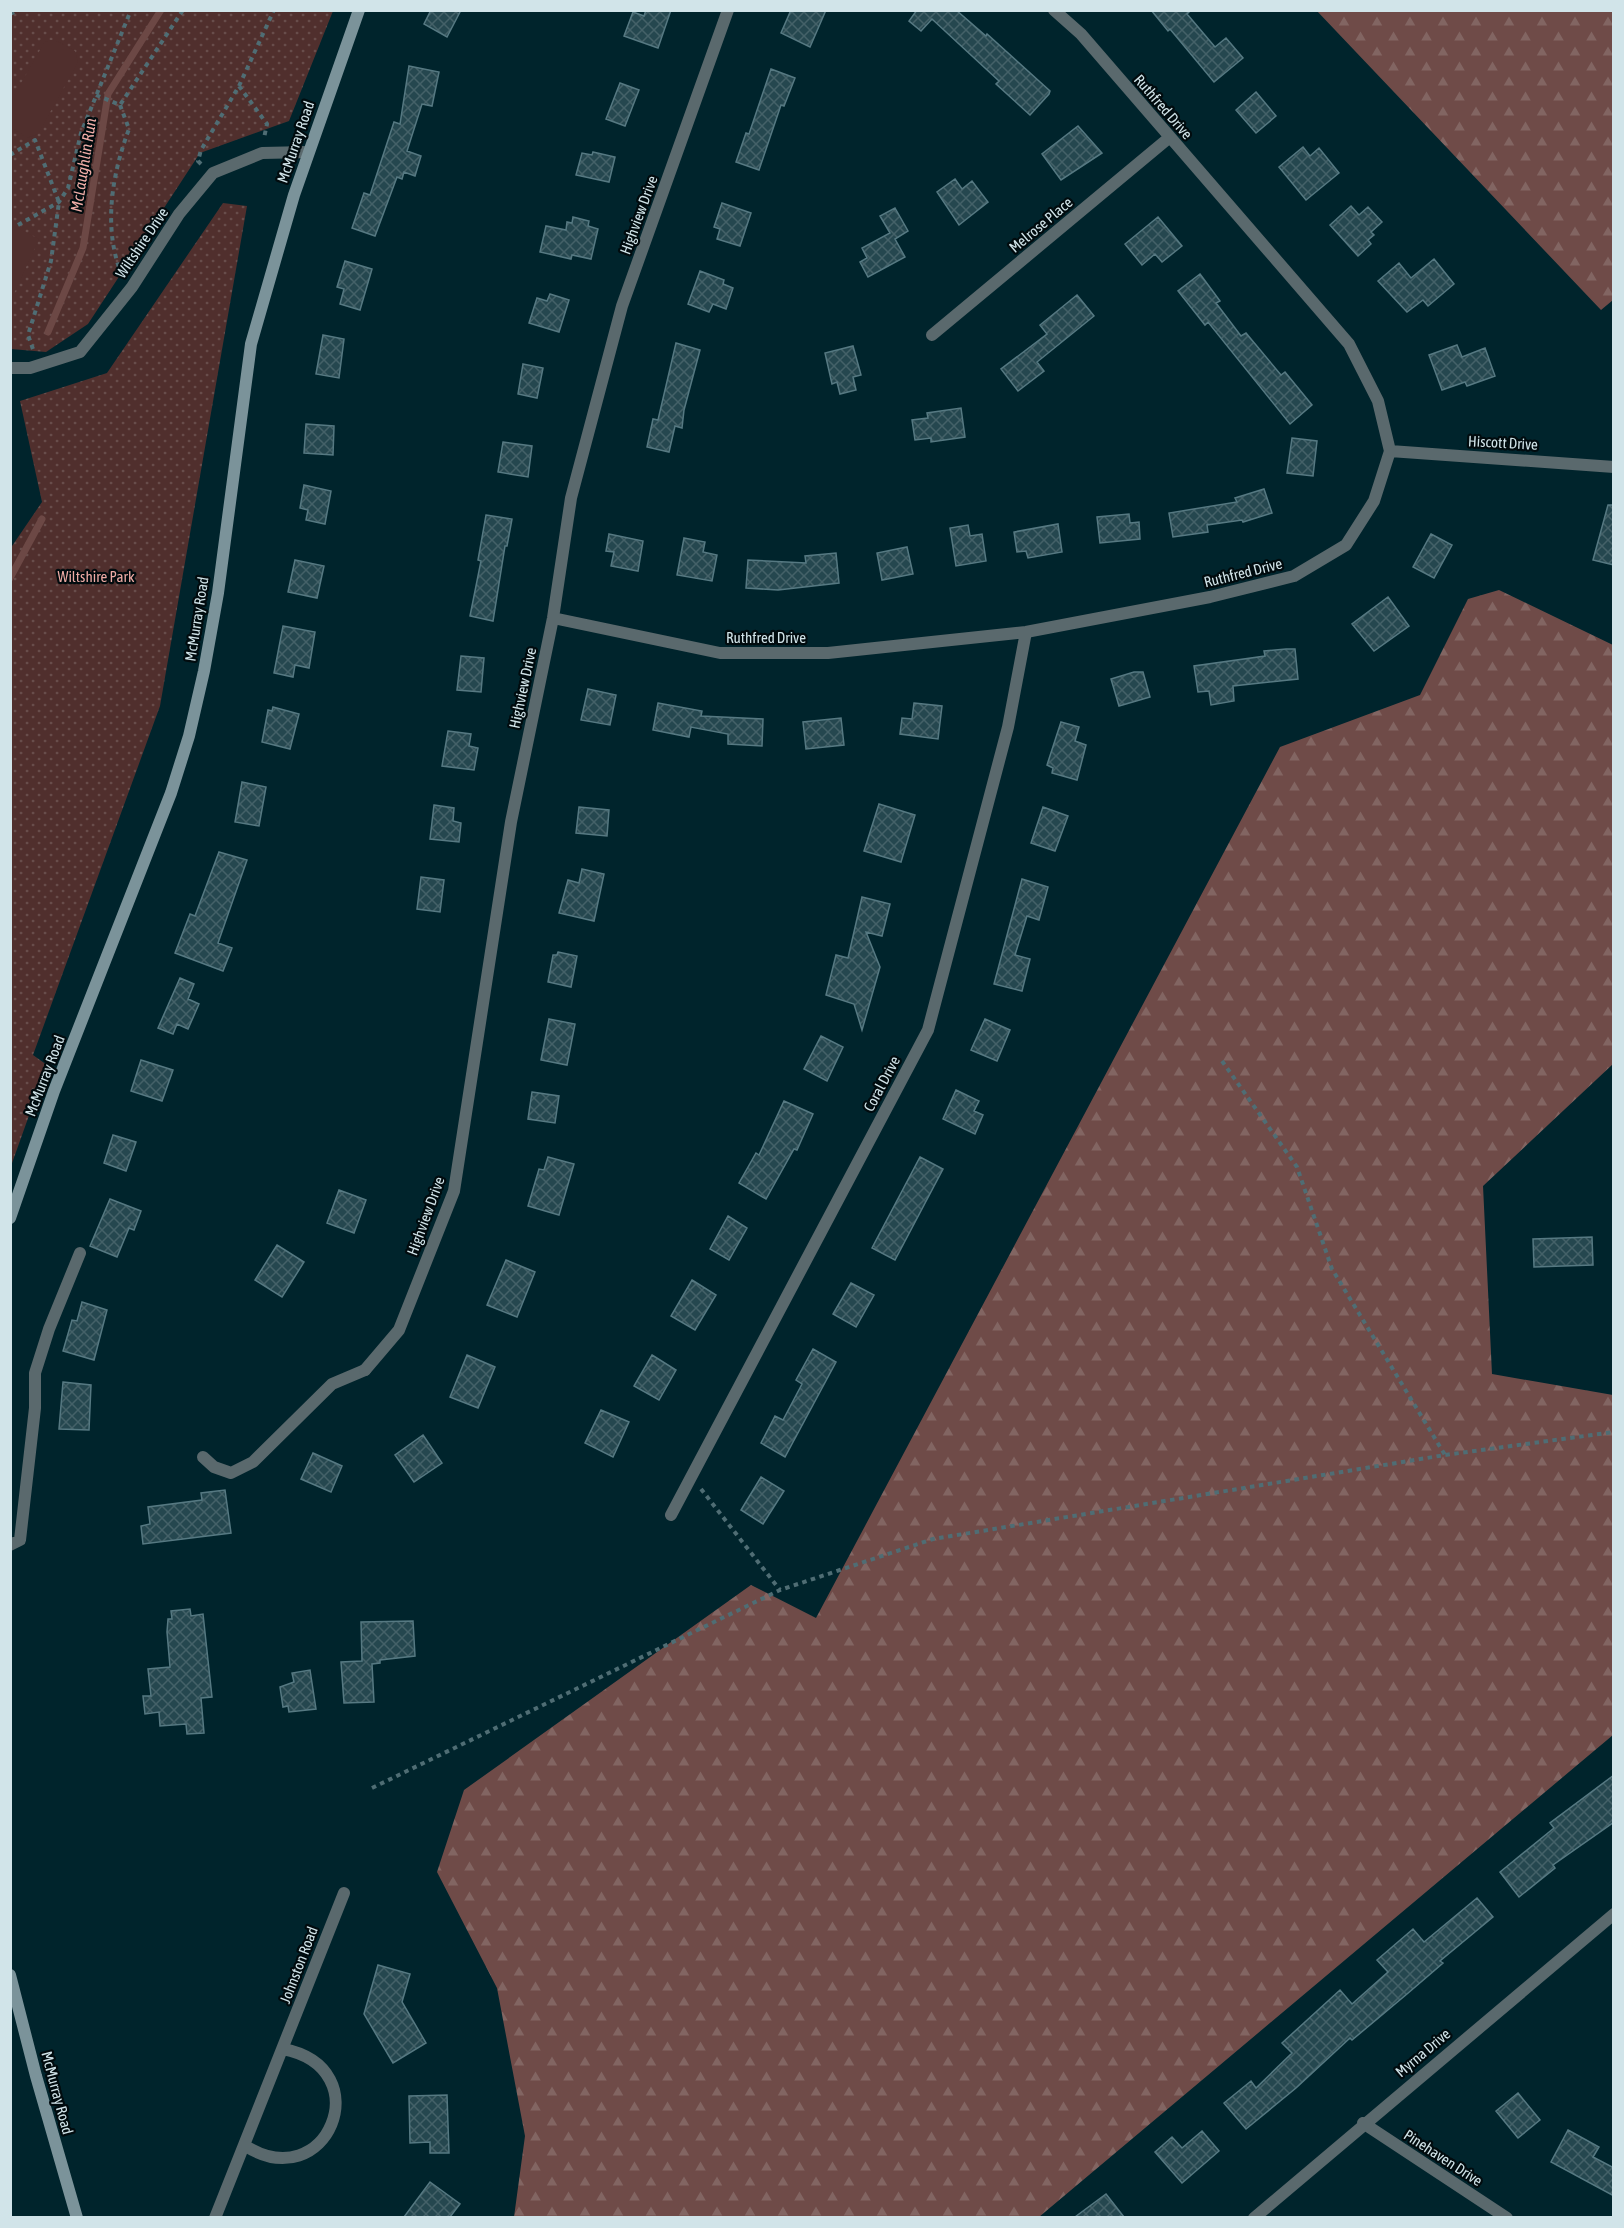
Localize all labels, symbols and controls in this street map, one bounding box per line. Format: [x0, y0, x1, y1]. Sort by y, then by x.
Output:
street label: Ruthfred Drive [1131, 71, 1196, 143]
street label: McMurray Road [274, 99, 317, 185]
water label: McLaughlin Run [67, 117, 100, 213]
street label: Highview Drive [616, 173, 661, 256]
street label: Melrose Place [1006, 193, 1076, 256]
street label: Wiltshire Drive [112, 204, 171, 281]
street label: Hiscott Drive [1468, 432, 1539, 453]
street label: Ruthfred Drive [1202, 555, 1284, 590]
park label: Wiltshire Park [58, 568, 135, 585]
street label: McMurray Road [181, 575, 212, 662]
street label: Ruthfred Drive [726, 629, 806, 646]
street label: Highview Drive [506, 646, 539, 730]
street label: McMurray Road [21, 1033, 68, 1119]
street label: Coral Drive [860, 1053, 903, 1114]
street label: Highview Drive [403, 1174, 448, 1257]
street label: Johnston Road [276, 1924, 321, 2006]
street label: Myrna Drive [1392, 2025, 1454, 2080]
street label: McMurray Road [38, 2049, 77, 2136]
street label: Pinehaven Drive [1401, 2126, 1486, 2189]

